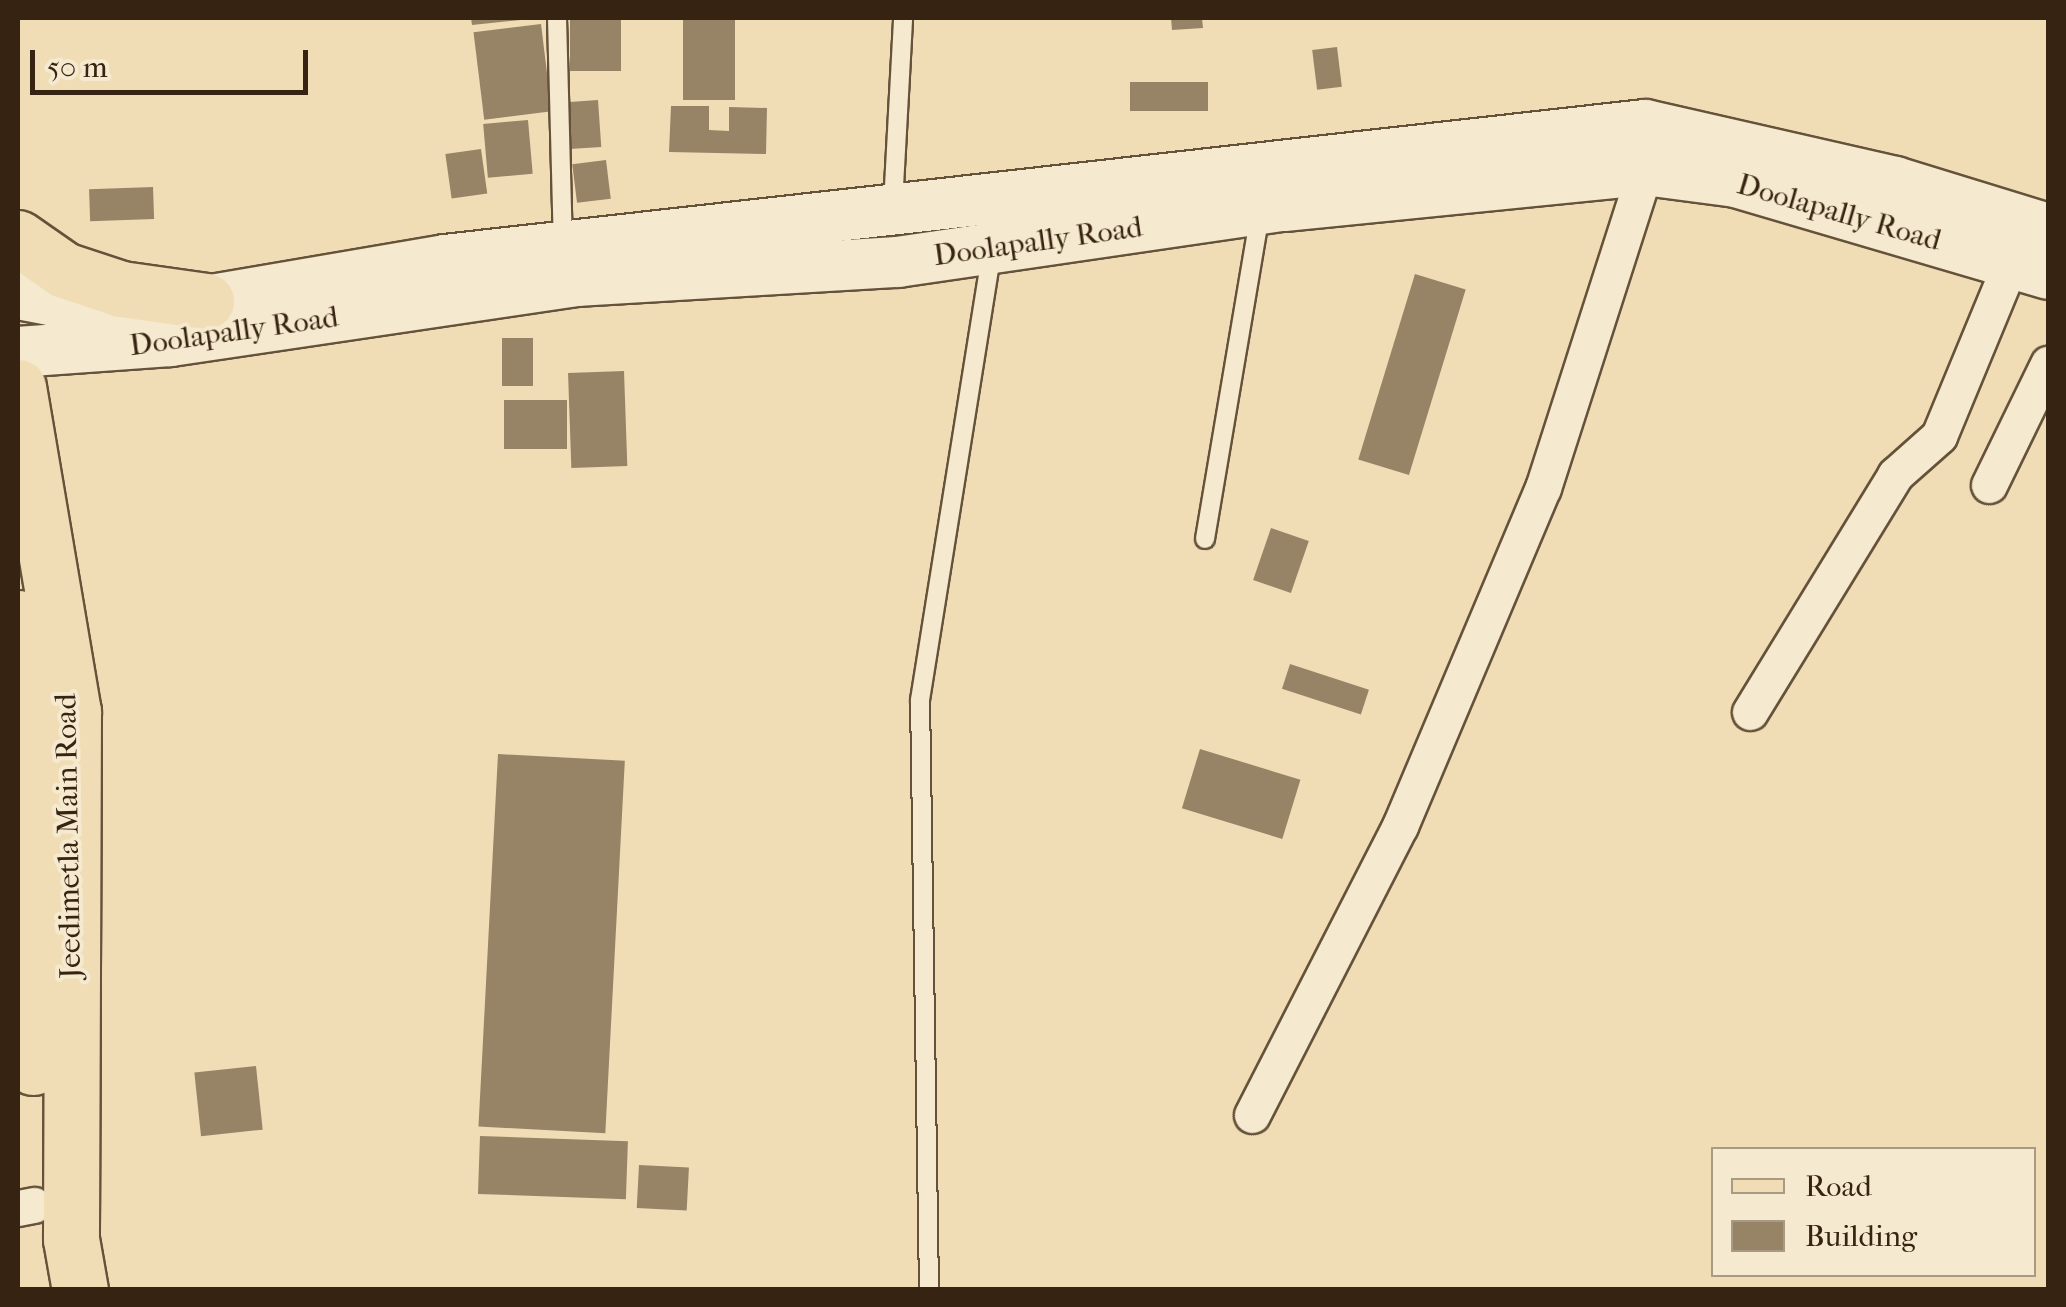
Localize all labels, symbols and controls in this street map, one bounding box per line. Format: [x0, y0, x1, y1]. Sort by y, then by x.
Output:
scale bar [35, 30, 312, 92]
text: 50 m [47, 50, 108, 85]
street label: Doolapally Road [1733, 167, 1945, 259]
street label: Doolapally Road [931, 210, 1145, 274]
street label: Doolapally Road [127, 300, 341, 364]
street label: Jeedimetla Main Road [49, 693, 89, 979]
legend [1711, 1147, 2036, 1277]
text: Road [1805, 1169, 1872, 1204]
text: Building [1805, 1219, 1917, 1254]

